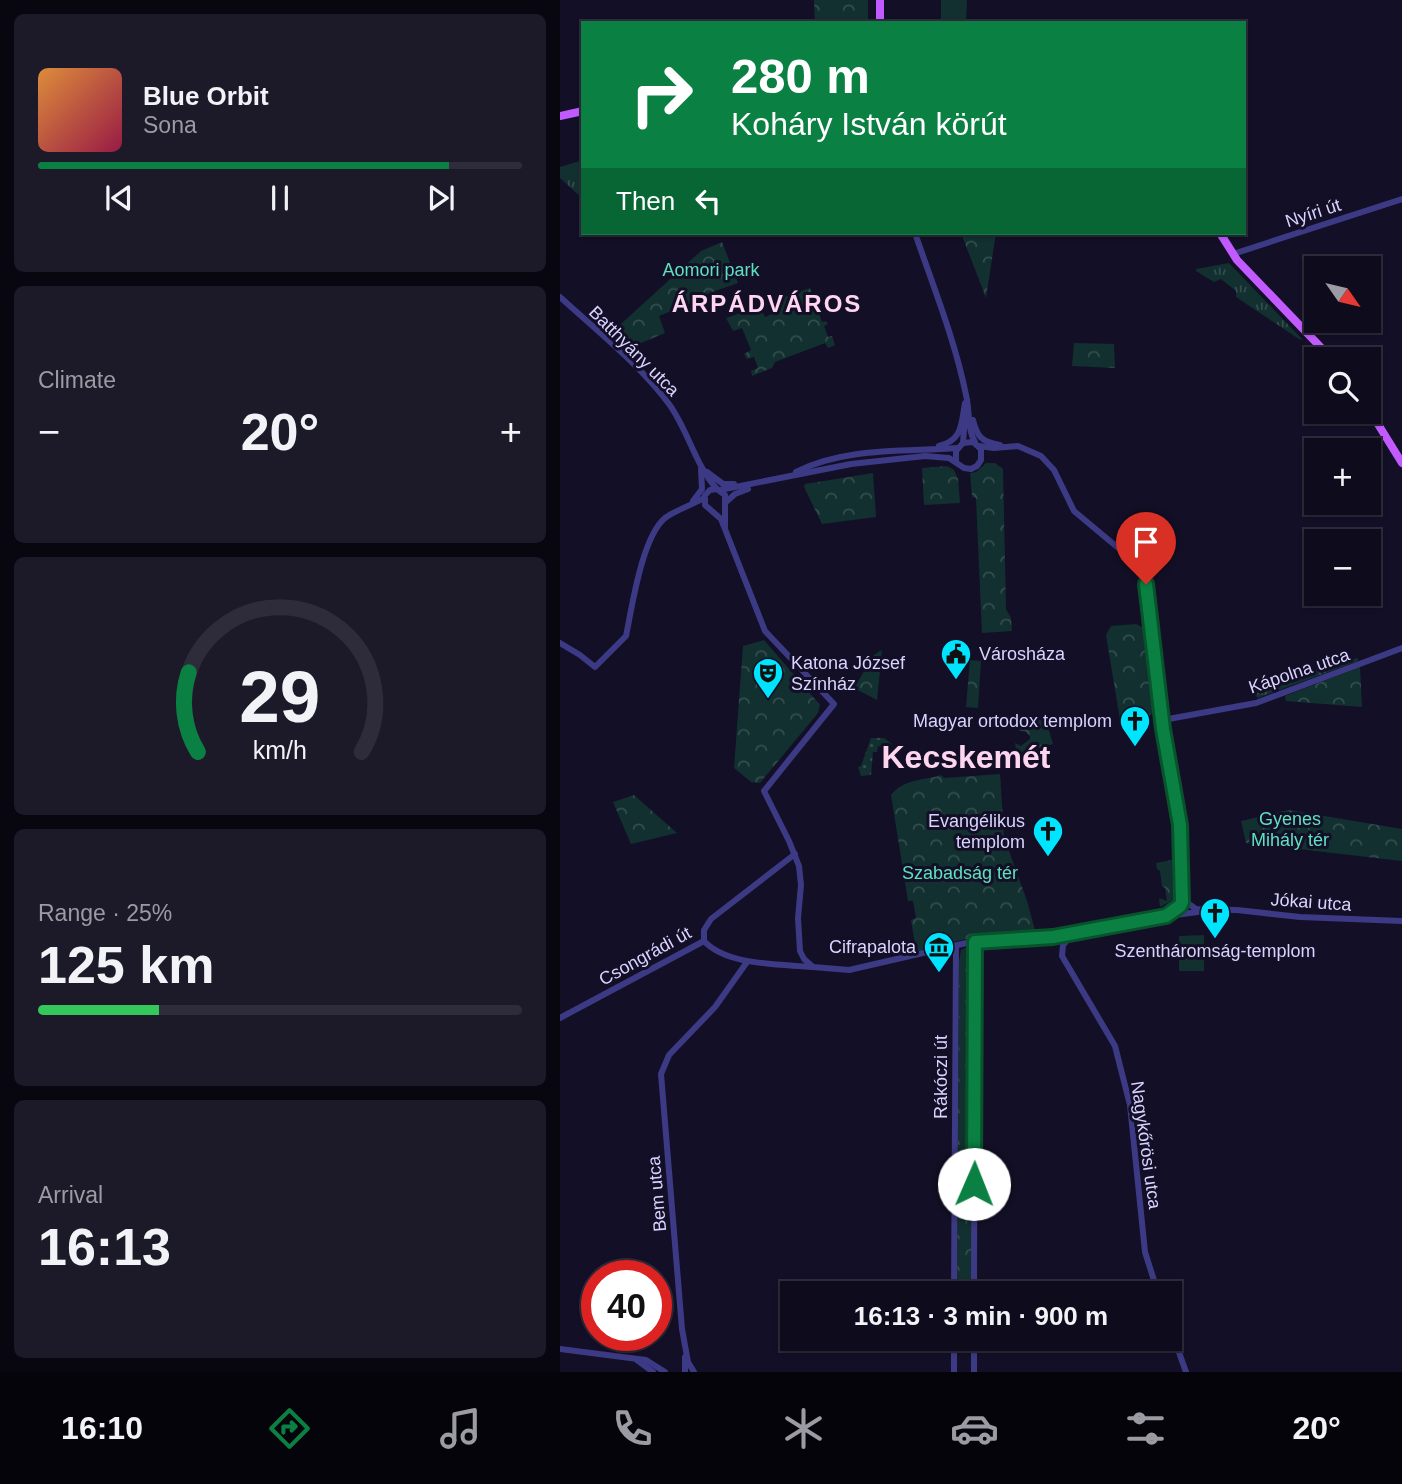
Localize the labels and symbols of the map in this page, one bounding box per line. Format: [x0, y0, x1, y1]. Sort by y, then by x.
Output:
street label: Nyíri út [1283, 195, 1343, 231]
north arrow [1304, 256, 1381, 332]
park label: Aomori park [662, 260, 761, 280]
district label: ÁRPÁDVÁROS [672, 290, 862, 317]
street label: Batthyány utca [585, 302, 684, 401]
pin [1116, 512, 1176, 584]
public building icon: Városháza [939, 637, 973, 681]
place label: Városháza [979, 644, 1066, 664]
street label: Kápolna utca [1246, 644, 1353, 698]
place label: Katona József Színház [791, 653, 906, 694]
theatre icon: Katona József Színház [751, 656, 785, 700]
church icon: Magyar ortodox templom [1118, 704, 1152, 748]
place label: Magyar ortodox templom [913, 711, 1112, 731]
district label: Kecskemét [882, 739, 1051, 775]
park label: Gyenes Mihály tér [1251, 809, 1329, 850]
place label: Evangélikus templom [928, 811, 1025, 852]
church icon: Evangélikus templom [1031, 814, 1065, 858]
park label: Szabadság tér [902, 863, 1018, 883]
street label: Jókai utca [1270, 889, 1353, 915]
church icon: Szentháromság-templom [1198, 896, 1232, 940]
street label: Csongrádi út [596, 923, 694, 989]
museum icon: Cifrapalota [922, 930, 956, 974]
place label: Cifrapalota [829, 937, 917, 957]
place label: Szentháromság-templom [1114, 941, 1316, 961]
street label: Rákóczi út [931, 1035, 951, 1119]
street label: Nagykőrösi utca [1127, 1080, 1165, 1211]
position arrow [937, 1147, 1011, 1221]
street label: Bem utca [644, 1154, 670, 1233]
speed limit sign: 40 [581, 1260, 672, 1351]

